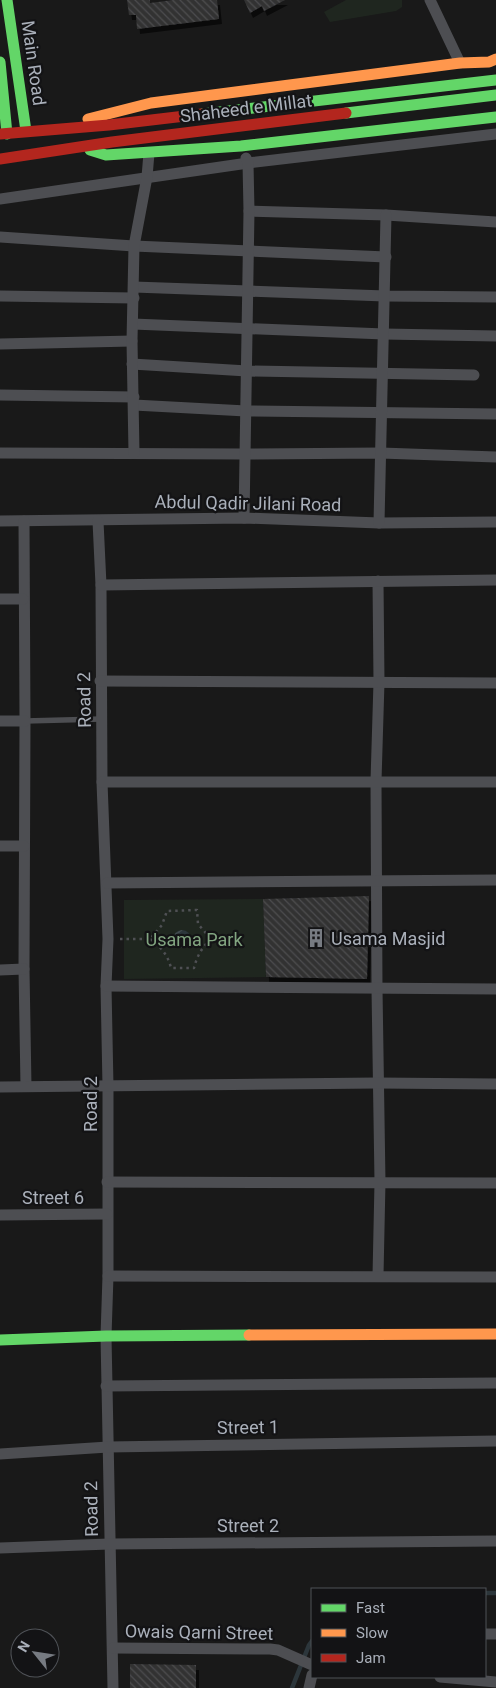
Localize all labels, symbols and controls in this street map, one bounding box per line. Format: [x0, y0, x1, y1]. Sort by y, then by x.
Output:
street label: Main Road [18, 19, 50, 107]
street label: Shaheed e Millat [179, 89, 313, 126]
street label: Abdul Qadir Jilani Road [155, 491, 341, 515]
street label: Road 2 [73, 672, 95, 728]
building icon: Usama Masjid [305, 927, 327, 949]
place label: Usama Masjid [331, 928, 445, 949]
park label: Usama Park [145, 929, 243, 950]
street label: Road 2 [80, 1076, 101, 1132]
street label: Street 6 [22, 1187, 84, 1208]
street label: Street 1 [217, 1416, 279, 1438]
street label: Road 2 [80, 1481, 102, 1537]
street label: Street 2 [217, 1515, 279, 1536]
legend [311, 1588, 486, 1678]
text: Fast [356, 1599, 385, 1617]
street label: Owais Qarni Street [125, 1620, 273, 1644]
text: Slow [356, 1624, 388, 1642]
north arrow [10, 1628, 60, 1678]
text: N [14, 1638, 33, 1655]
text: Jam [356, 1649, 386, 1667]

